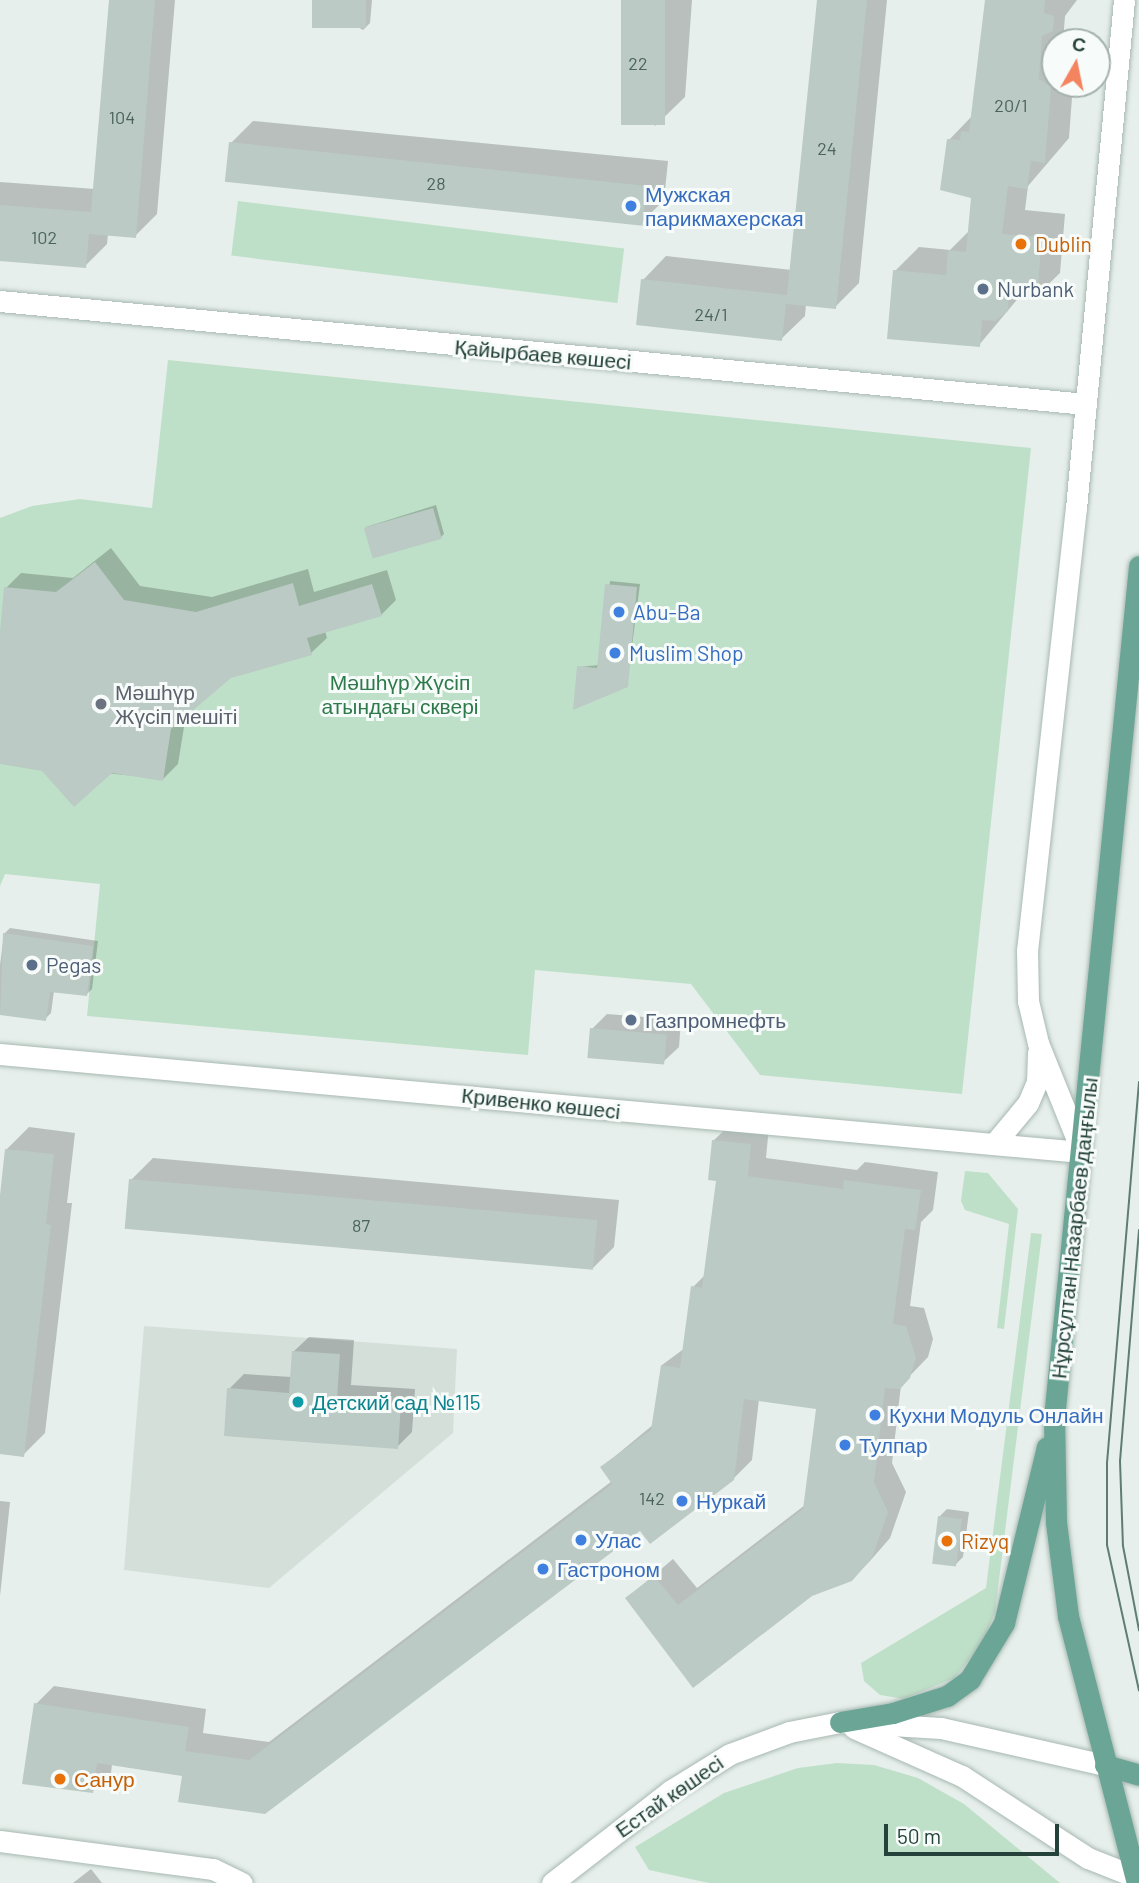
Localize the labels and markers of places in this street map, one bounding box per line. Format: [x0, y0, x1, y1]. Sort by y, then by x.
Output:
place label: Мужская парикмахерская [645, 181, 804, 231]
marker: Мужская парикмахерская [623, 198, 639, 214]
place label: Dublin [1035, 231, 1092, 257]
marker: Dublin [1013, 236, 1029, 252]
place label: Nurbank [997, 276, 1074, 302]
marker: Nurbank [975, 281, 991, 297]
place label: Abu-Ba [633, 599, 701, 625]
marker: Abu-Ba [611, 604, 627, 620]
place label: Muslim Shop [629, 640, 744, 666]
marker: Muslim Shop [607, 645, 623, 661]
place label: Мәшһүр Жүсіп мешіті [115, 679, 238, 729]
marker: Мәшһүр Жүсіп мешіті [93, 696, 109, 712]
place label: Pegas [46, 952, 101, 978]
marker: Pegas [24, 957, 40, 973]
place label: Газпромнефть [645, 1007, 786, 1033]
marker: Газпромнефть [623, 1012, 639, 1028]
place label: Детский сад №115 [312, 1389, 481, 1415]
marker: Детский сад №115 [290, 1394, 306, 1410]
place label: Кухни Модуль Онлайн [889, 1402, 1104, 1428]
marker: Кухни Модуль Онлайн [867, 1407, 883, 1423]
place label: Тулпар [859, 1432, 928, 1458]
marker: Тулпар [837, 1437, 853, 1453]
place label: Нуркай [696, 1488, 766, 1514]
marker: Нуркай [674, 1493, 690, 1509]
place label: Улас [595, 1527, 641, 1553]
place label: Rizyq [961, 1528, 1009, 1554]
marker: Улас [573, 1532, 589, 1548]
marker: Rizyq [939, 1533, 955, 1549]
place label: Гастроном [557, 1556, 660, 1582]
marker: Гастроном [535, 1561, 551, 1577]
place label: Санур [74, 1766, 135, 1792]
marker: Санур [52, 1771, 68, 1787]

